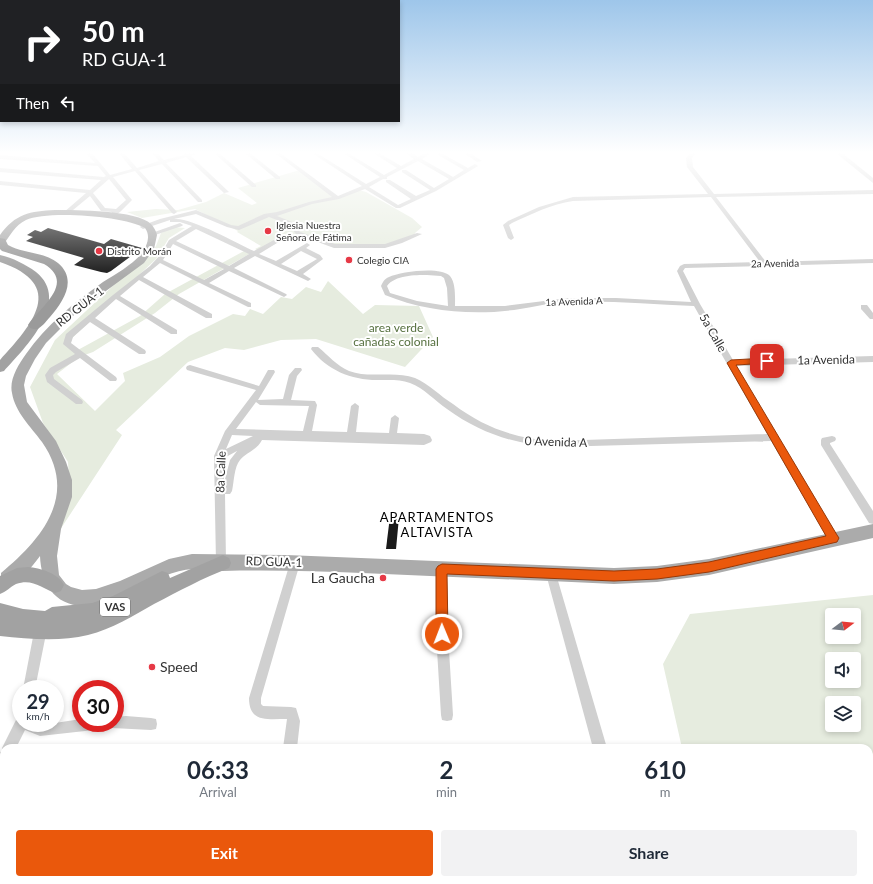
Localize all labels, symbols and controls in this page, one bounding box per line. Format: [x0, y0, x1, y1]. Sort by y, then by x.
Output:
text: 50 m [82, 14, 145, 48]
icon: right [16, 16, 68, 68]
text: RD GUA-1 [82, 48, 167, 70]
icon: left [57, 92, 79, 114]
text: Then [16, 94, 49, 112]
place label: Iglesia Nuestra Señora de Fátima [276, 219, 352, 243]
marker: Iglesia Nuestra Señora de Fátima [263, 226, 273, 236]
place label: Distrito Morán [107, 245, 172, 257]
marker: Distrito Morán [94, 246, 104, 256]
place label: Colegio CIA [357, 254, 409, 266]
marker: Colegio CIA [344, 255, 354, 265]
street label: 2a Avenida [751, 257, 799, 269]
street label: RD GUA-1 [53, 283, 107, 330]
street label: 1a Avenida A [545, 294, 603, 308]
street label: 5a Calle [696, 311, 730, 355]
park label: area verde cañadas colonial [353, 320, 439, 349]
pin [750, 344, 784, 378]
icon: arrive [756, 350, 778, 372]
street label: 1a Avenida [797, 351, 855, 368]
street label: 0 Avenida A [524, 433, 588, 450]
street label: 8a Calle [212, 451, 229, 493]
district label: APARTAMENTOS ALTAVISTA [380, 509, 494, 540]
street label: RD GUA-1 [245, 553, 303, 570]
place label: La Gaucha [311, 569, 375, 586]
marker: La Gaucha [378, 573, 388, 583]
road number: VAS [100, 598, 130, 616]
north arrow [825, 608, 861, 644]
map controls [825, 608, 861, 732]
position arrow [421, 613, 463, 655]
button: sound [825, 652, 861, 688]
place label: Speed [160, 658, 198, 675]
marker: Speed [147, 662, 157, 672]
speed limit sign: 30 [72, 680, 124, 732]
text: 29 [26, 689, 50, 713]
button: layers [825, 696, 861, 732]
text: km/h [26, 710, 50, 722]
text: 06:33 [187, 755, 249, 784]
text: 2 [440, 755, 454, 784]
text: 610 [644, 755, 686, 784]
text: Arrival [199, 784, 237, 800]
text: min [436, 784, 457, 800]
text: m [660, 784, 670, 800]
button: Exit [16, 830, 433, 876]
button: Share [441, 830, 857, 876]

